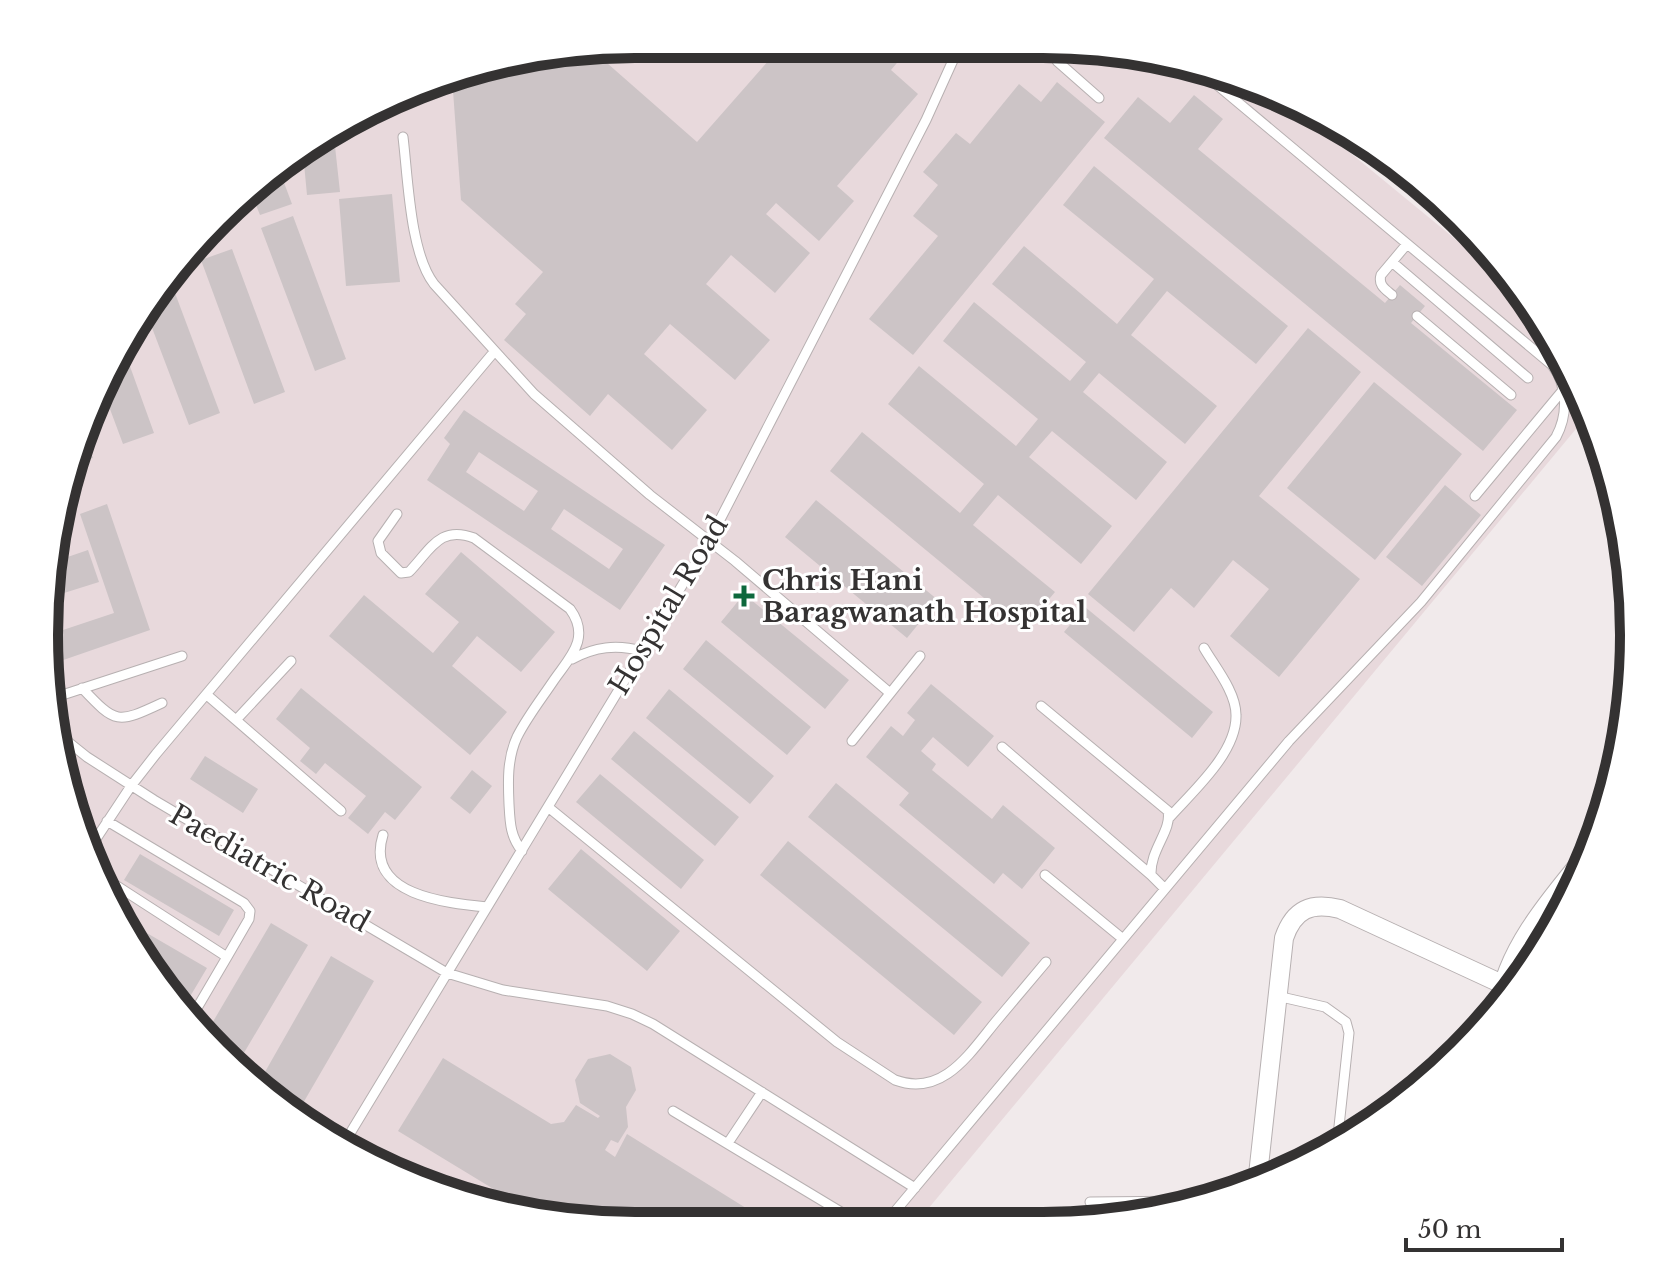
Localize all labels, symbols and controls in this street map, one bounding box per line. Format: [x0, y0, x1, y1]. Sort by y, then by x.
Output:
street label: Hospital Road [601, 509, 736, 701]
place label: Chris Hani Baragwanath Hospital [762, 563, 1086, 630]
marker: Chris Hani Baragwanath Hospital [733, 585, 755, 607]
street label: Paediatric Road [163, 797, 376, 940]
scale bar [1406, 1202, 1562, 1252]
text: 50 m [1418, 1215, 1482, 1244]

